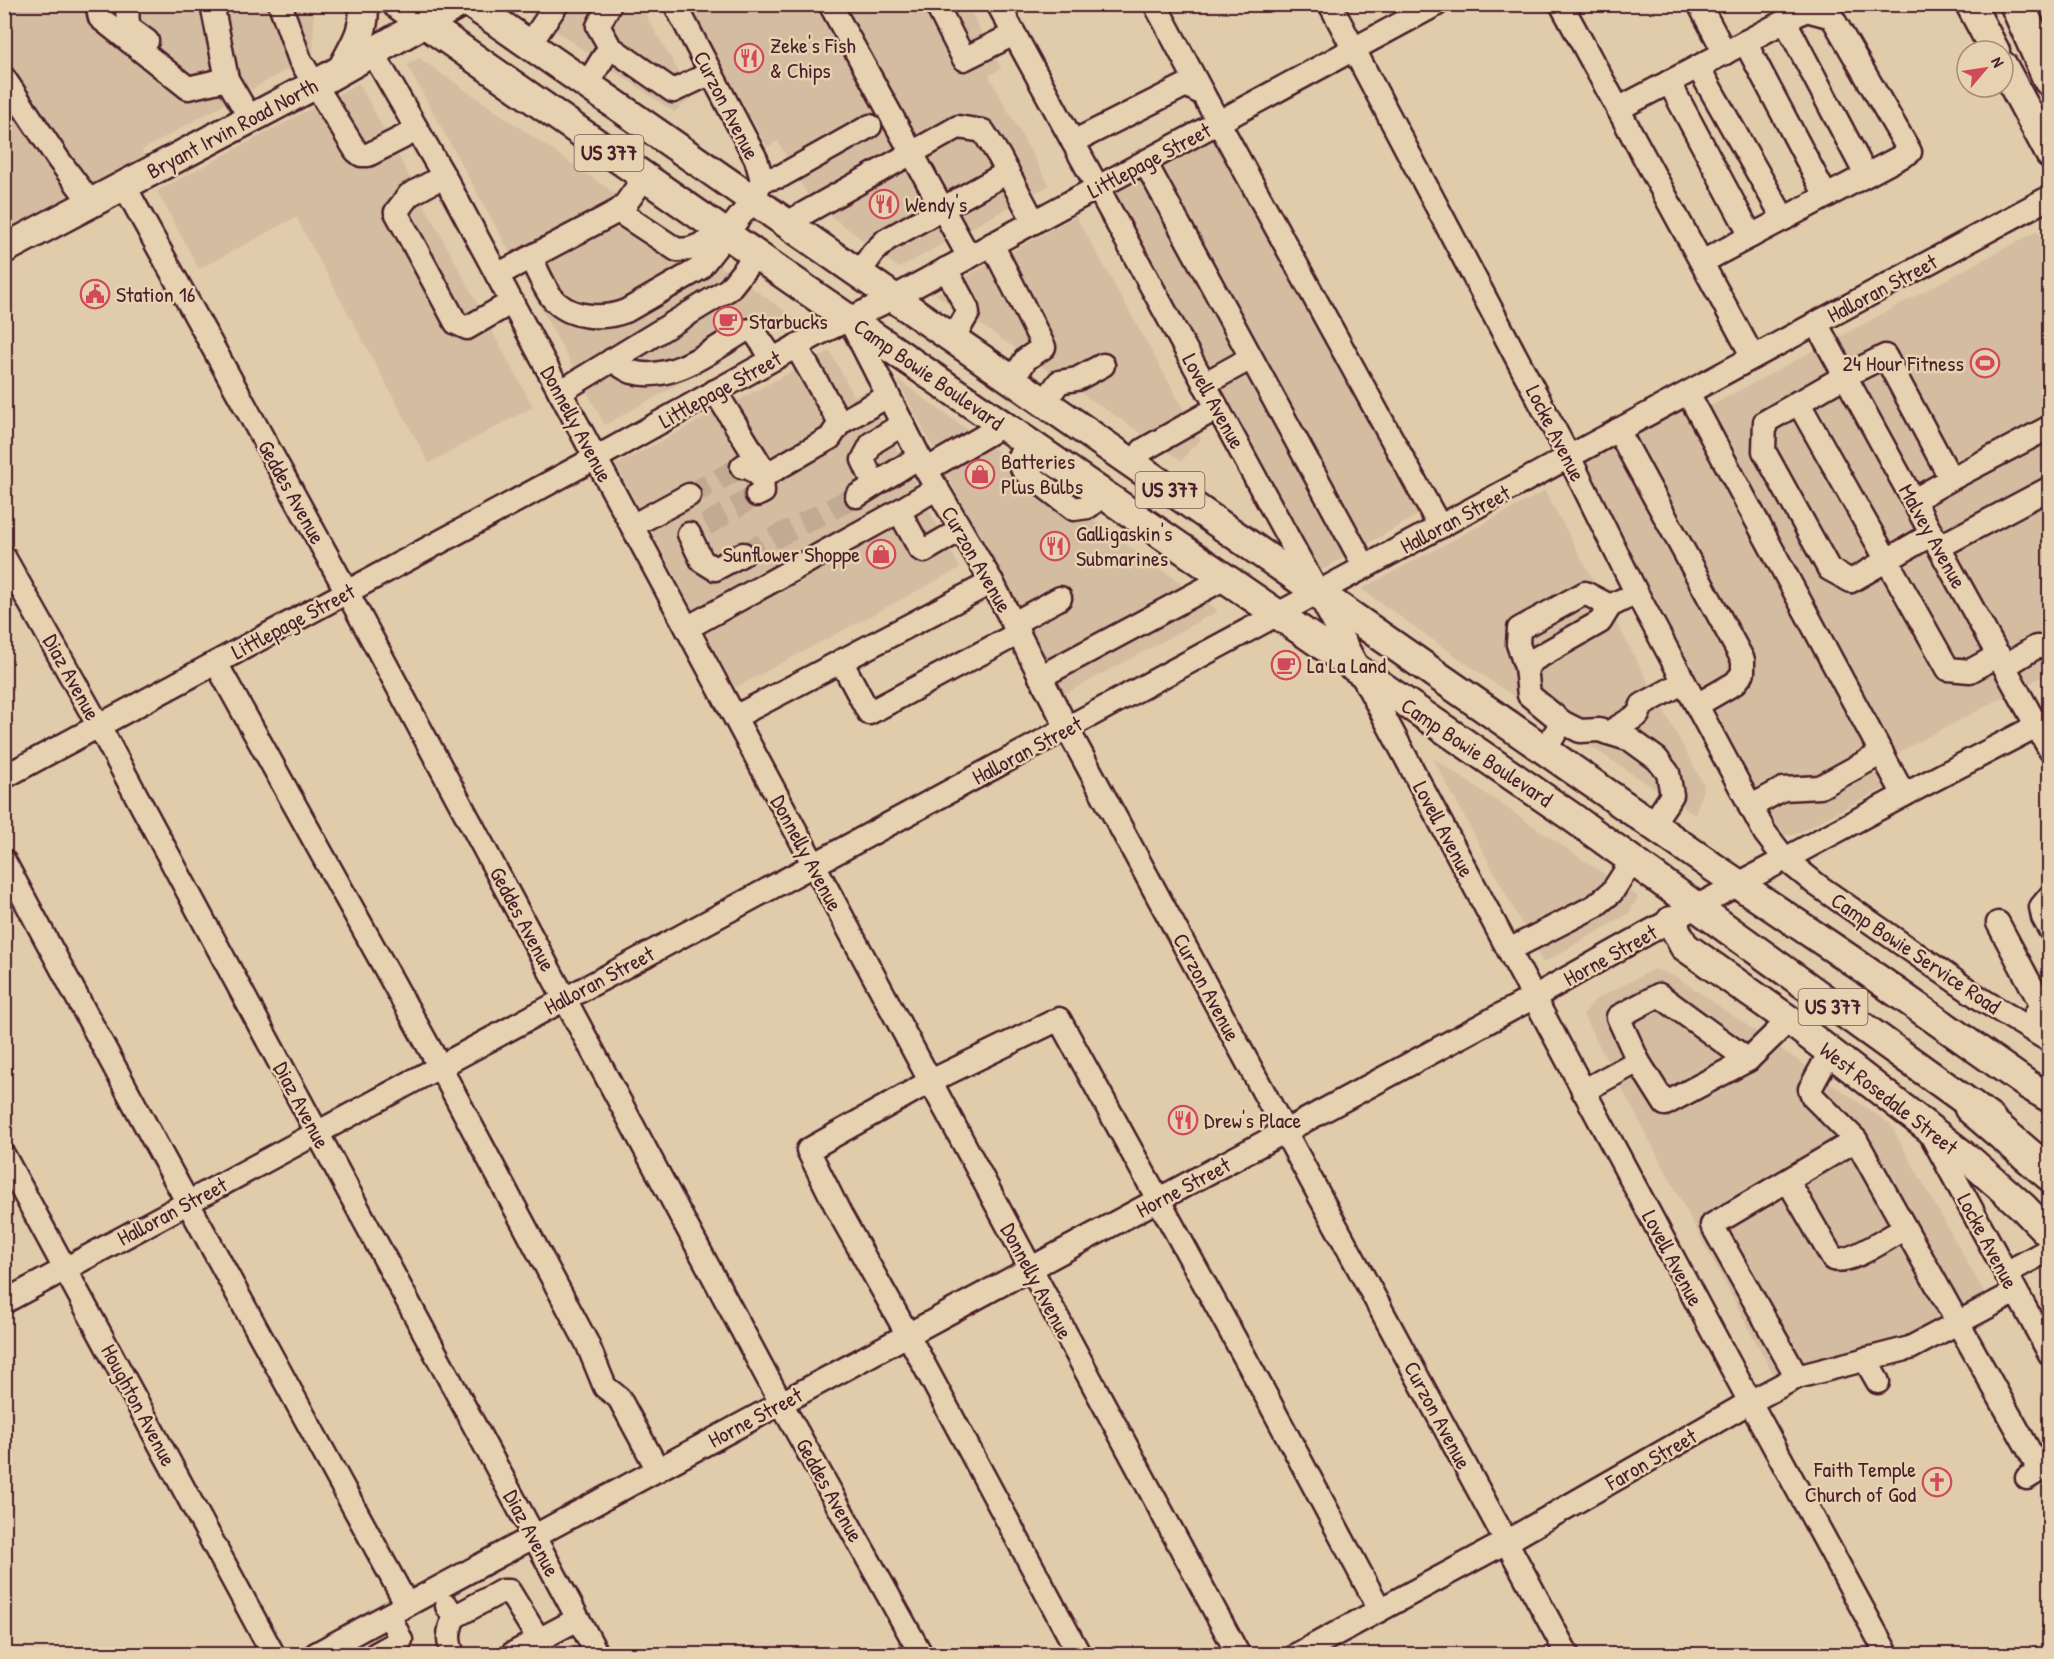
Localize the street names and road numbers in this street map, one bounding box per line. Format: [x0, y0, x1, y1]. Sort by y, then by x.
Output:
street label: Curzon Avenue [687, 45, 767, 165]
street label: Bryant Irvin Road North [141, 70, 323, 186]
street label: Littlepage Street [1082, 115, 1216, 205]
road number: US 377 [574, 135, 644, 171]
street label: Halloran Street [1822, 246, 1943, 330]
street label: Camp Bowie Boulevard [848, 311, 1010, 437]
street label: Littlepage Street [653, 343, 787, 435]
street label: Lovell Avenue [1175, 348, 1253, 454]
street label: Donnelly Avenue [534, 361, 620, 488]
street label: Locke Avenue [1519, 380, 1593, 487]
street label: Geddes Avenue [251, 435, 333, 550]
road number: US 377 [1136, 472, 1204, 508]
street label: Halloran Street [1395, 477, 1516, 561]
street label: Malvey Avenue [1892, 478, 1974, 594]
street label: Curzon Avenue [934, 500, 1020, 618]
street label: Littlepage Street [226, 576, 360, 666]
street label: Diaz Avenue [36, 628, 108, 726]
street label: Camp Bowie Boulevard [1395, 690, 1559, 814]
street label: Halloran Street [967, 708, 1088, 792]
street label: Lovell Avenue [1406, 776, 1482, 883]
street label: Donnelly Avenue [764, 790, 850, 917]
street label: Geddes Avenue [483, 861, 563, 977]
street label: Camp Bowie Service Road [1825, 885, 2007, 1021]
street label: Horne Street [1558, 917, 1663, 993]
street label: Curzon Avenue [1166, 928, 1248, 1047]
street label: Halloran Street [539, 938, 660, 1022]
road number: US 377 [1798, 989, 1868, 1025]
street label: West Rosedale Street [1814, 1035, 1965, 1162]
street label: Diaz Avenue [267, 1056, 337, 1154]
street label: Horne Street [1131, 1149, 1236, 1224]
street label: Halloran Street [112, 1169, 233, 1253]
street label: Locke Avenue [1950, 1188, 2026, 1294]
street label: Lovell Avenue [1635, 1205, 1711, 1312]
street label: Donnelly Avenue [994, 1218, 1080, 1345]
street label: Houghton Avenue [94, 1339, 184, 1472]
street label: Curzon Avenue [1397, 1356, 1479, 1475]
street label: Horne Street [703, 1379, 808, 1454]
street label: Faron Street [1599, 1421, 1702, 1498]
street label: Geddes Avenue [789, 1433, 871, 1548]
street label: Diaz Avenue [497, 1484, 567, 1582]

